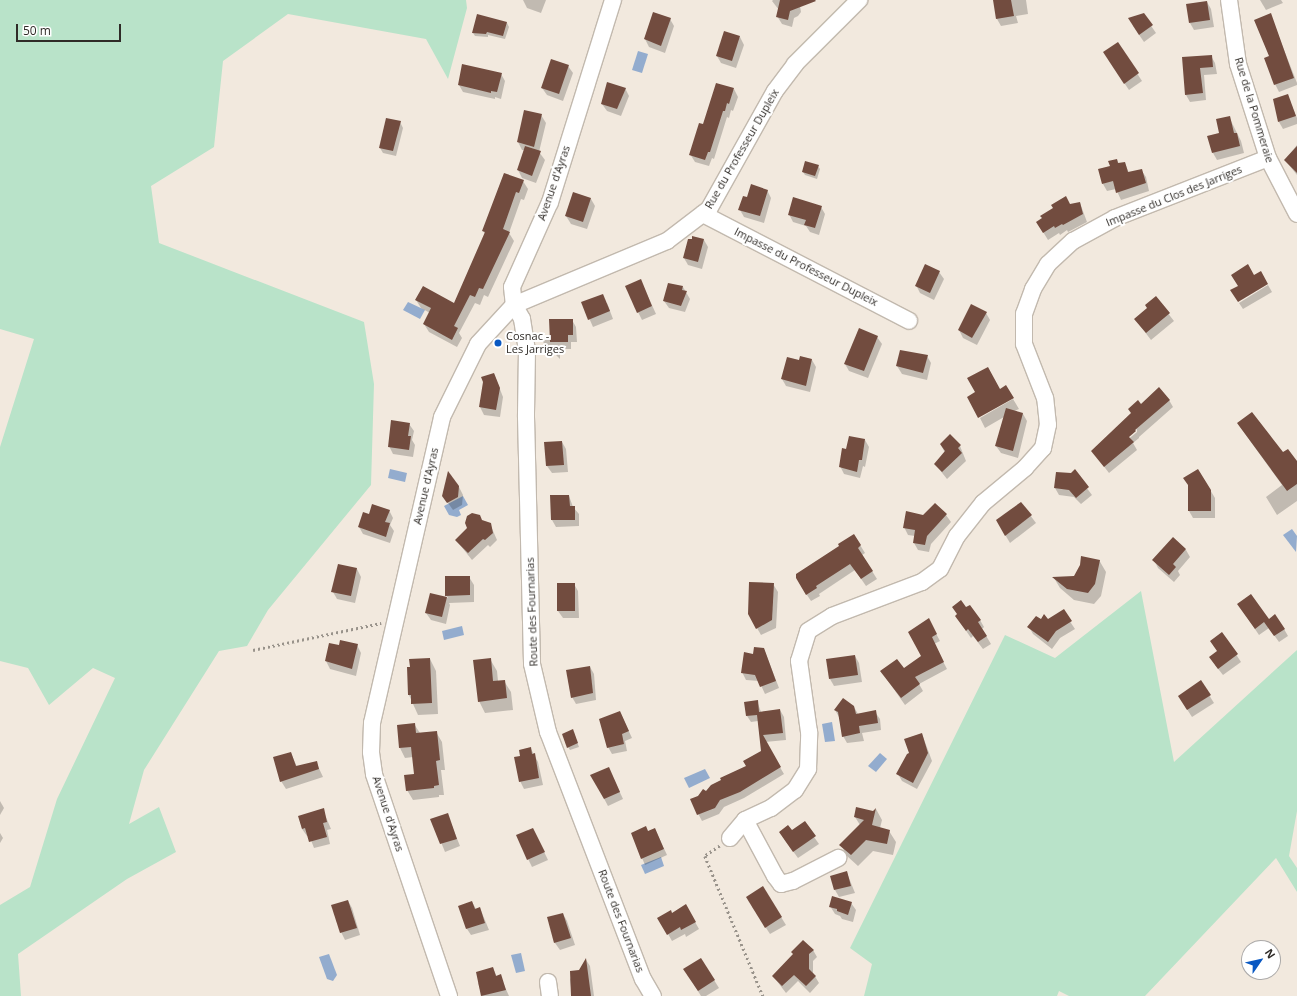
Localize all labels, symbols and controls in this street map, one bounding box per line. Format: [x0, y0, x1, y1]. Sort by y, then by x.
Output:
scale bar [18, 16, 123, 42]
text: 50 m [23, 22, 51, 39]
street label: Rue de la Pommeraie [1232, 56, 1276, 164]
street label: Rue du Professeur Dupleix [702, 87, 782, 211]
street label: Avenue d'Ayras [535, 144, 573, 222]
street label: Impasse du Clos des Jarriges [1104, 163, 1244, 229]
street label: Impasse du Professeur Dupleix [732, 225, 880, 309]
place label: Cosnac - Les Jarriges [506, 330, 564, 356]
marker: Cosnac - Les Jarriges [493, 338, 503, 348]
street label: Avenue d'Ayras [411, 446, 441, 526]
street label: Route des Fournarias [523, 557, 541, 667]
street label: Avenue d'Ayras [370, 775, 406, 853]
street label: Route des Fournarias [595, 868, 647, 974]
north arrow [1241, 940, 1281, 980]
text: N [1262, 946, 1279, 961]

